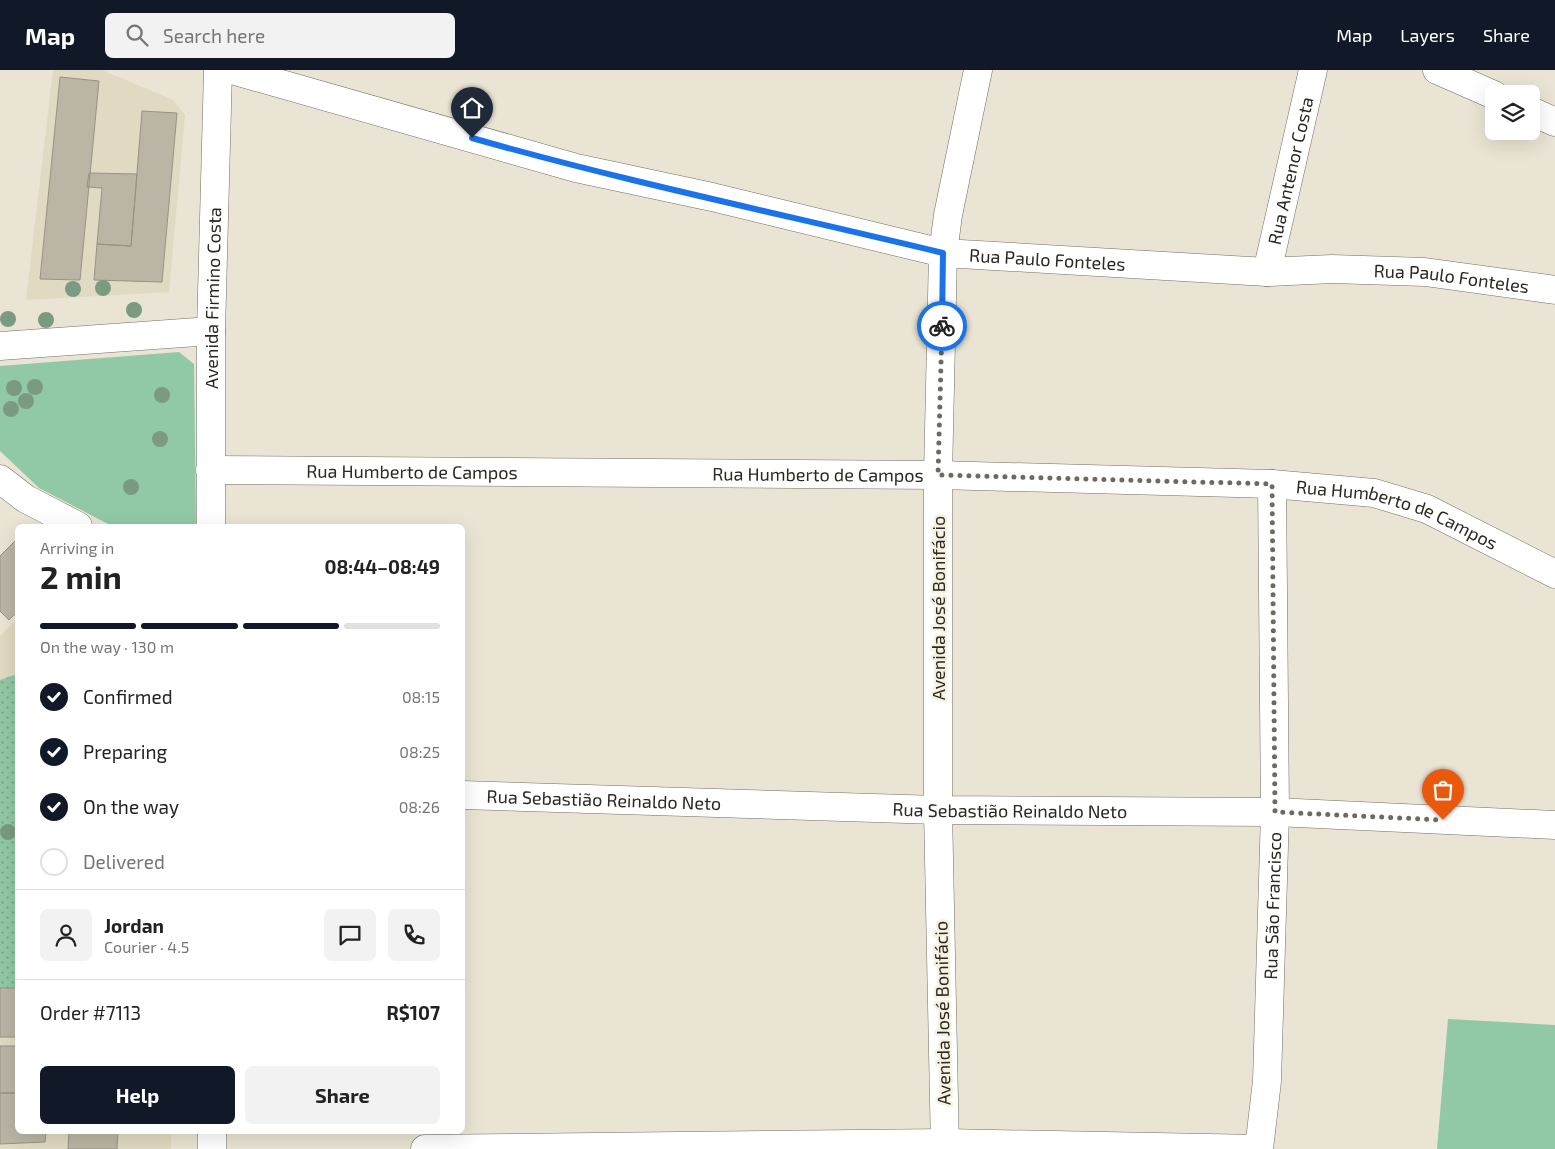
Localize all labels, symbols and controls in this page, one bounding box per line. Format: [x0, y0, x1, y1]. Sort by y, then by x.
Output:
search box [105, 13, 455, 58]
text: Map [25, 21, 75, 50]
icon: search [123, 21, 151, 49]
text: Search here [163, 24, 265, 47]
text: Map [1336, 24, 1372, 46]
text: Layers [1400, 24, 1455, 46]
text: Share [1483, 24, 1530, 46]
map controls [1485, 85, 1540, 140]
button: layers [1485, 85, 1540, 140]
pin [451, 87, 493, 138]
icon: home [458, 94, 486, 122]
street label: Rua Antenor Costa [1263, 95, 1318, 247]
street label: Avenida Firmino Costa [200, 207, 225, 389]
street label: Rua Paulo Fonteles [969, 244, 1126, 275]
street label: Rua Paulo Fonteles [1373, 259, 1531, 297]
courier [917, 301, 967, 351]
icon: bike [928, 312, 956, 340]
street label: Rua Humberto de Campos [306, 460, 518, 483]
street label: Rua Humberto de Campos [712, 462, 924, 486]
street label: Rua Humberto de Campos [1295, 475, 1501, 554]
street label: Avenida José Bonifácio [927, 516, 949, 700]
text: Arriving in [40, 538, 114, 557]
text: 08:44–08:49 [324, 555, 440, 578]
text: 2 min [40, 557, 122, 595]
text: On the way · 130 m [40, 637, 174, 656]
icon: check [40, 683, 68, 711]
text: Confirmed [83, 685, 173, 708]
text: 08:15 [402, 687, 440, 706]
icon: check [40, 738, 68, 766]
text: Preparing [83, 740, 167, 763]
text: 08:25 [399, 742, 440, 761]
pin [1422, 769, 1464, 820]
icon: bag [1429, 776, 1457, 804]
street label: Rua Sebastião Reinaldo Neto [486, 785, 722, 814]
icon: check [40, 793, 68, 821]
text: On the way [83, 795, 179, 818]
text: 08:26 [399, 797, 440, 816]
street label: Rua Sebastião Reinaldo Neto [892, 798, 1127, 822]
street label: Rua São Francisco [1259, 831, 1285, 980]
text: Delivered [83, 850, 165, 873]
button: person [40, 909, 92, 961]
button: chat [324, 909, 376, 961]
button: phone [388, 909, 440, 961]
text: Jordan [104, 914, 164, 937]
street label: Avenida José Bonifácio [929, 921, 955, 1105]
text: Courier · 4.5 [104, 937, 189, 956]
text: Order #7113 [40, 1001, 141, 1024]
text: R$107 [386, 1001, 440, 1024]
button: Help [40, 1066, 235, 1124]
button: Share [245, 1066, 440, 1124]

